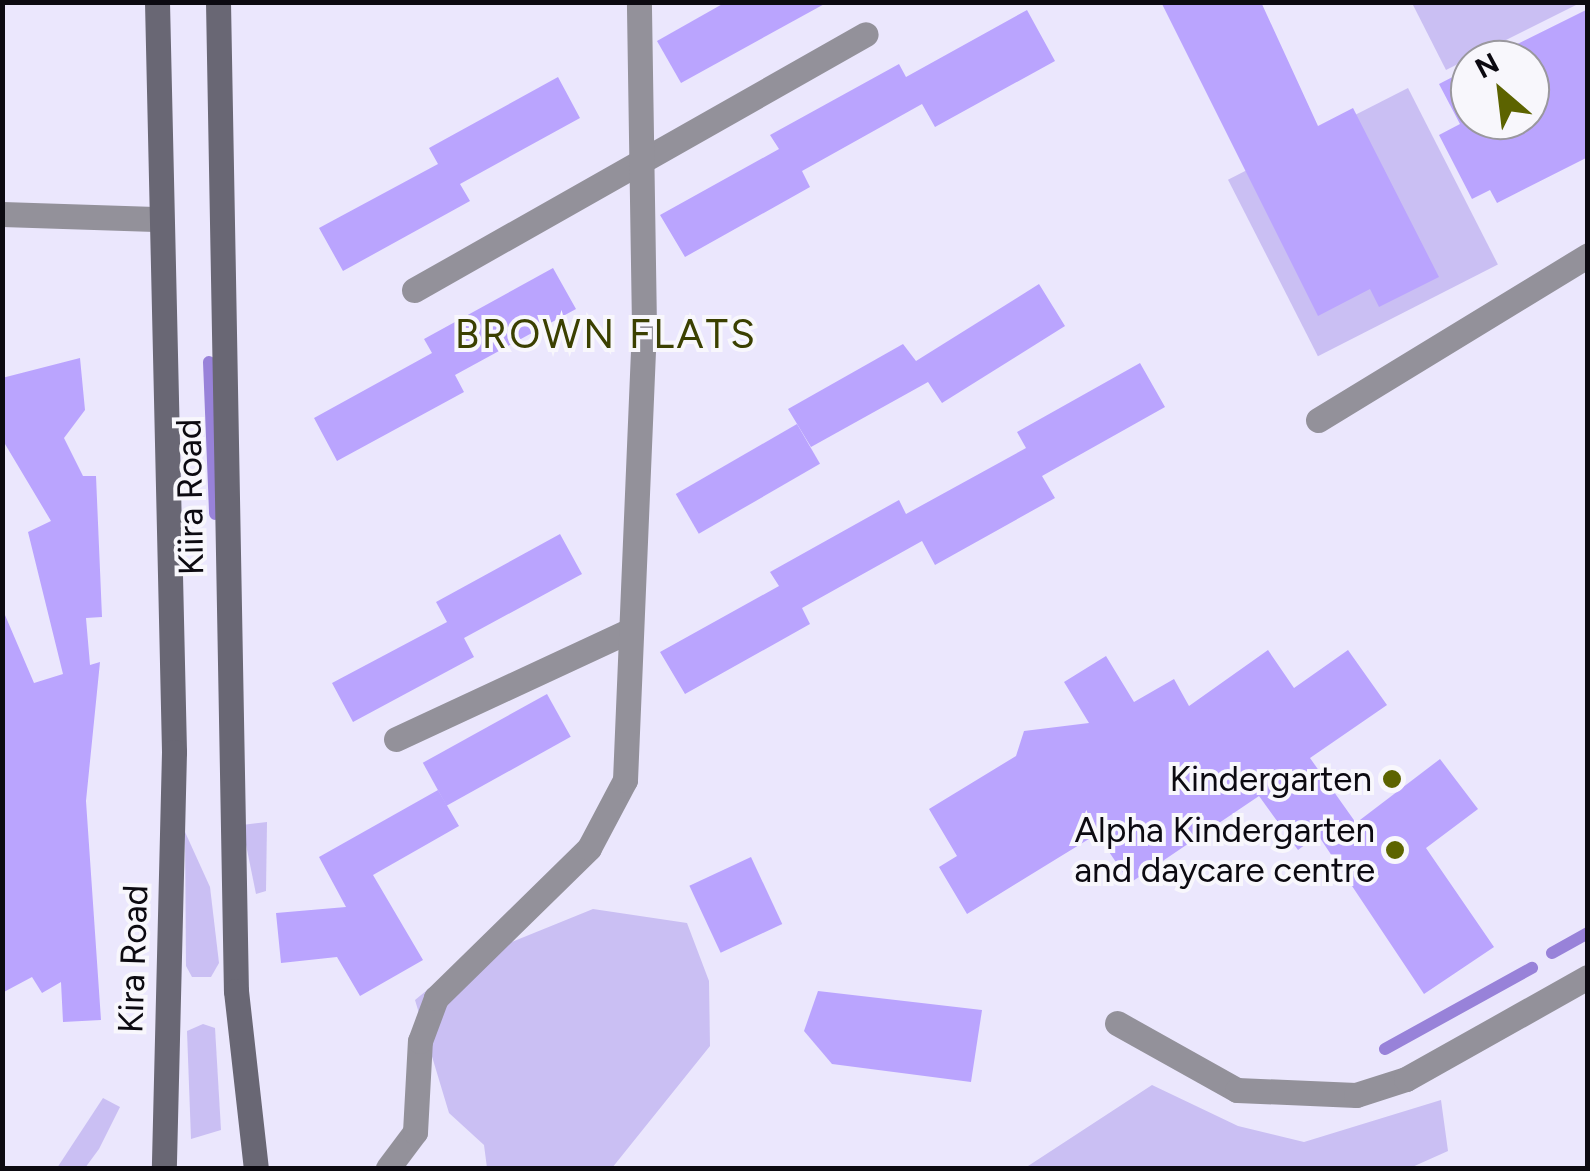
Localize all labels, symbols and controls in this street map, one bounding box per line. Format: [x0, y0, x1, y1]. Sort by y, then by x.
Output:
north arrow [1450, 40, 1550, 140]
text: N [1469, 45, 1504, 85]
district label: BROWN FLATS [455, 310, 757, 358]
street label: Kiira Road [168, 418, 212, 576]
place label: Kindergarten [1170, 758, 1372, 800]
marker: Kindergarten [1381, 768, 1403, 790]
place label: Alpha Kindergarten and daycare centre [1074, 809, 1375, 891]
marker: Alpha Kindergarten and daycare centre [1384, 839, 1406, 861]
street label: Kira Road [109, 884, 157, 1034]

